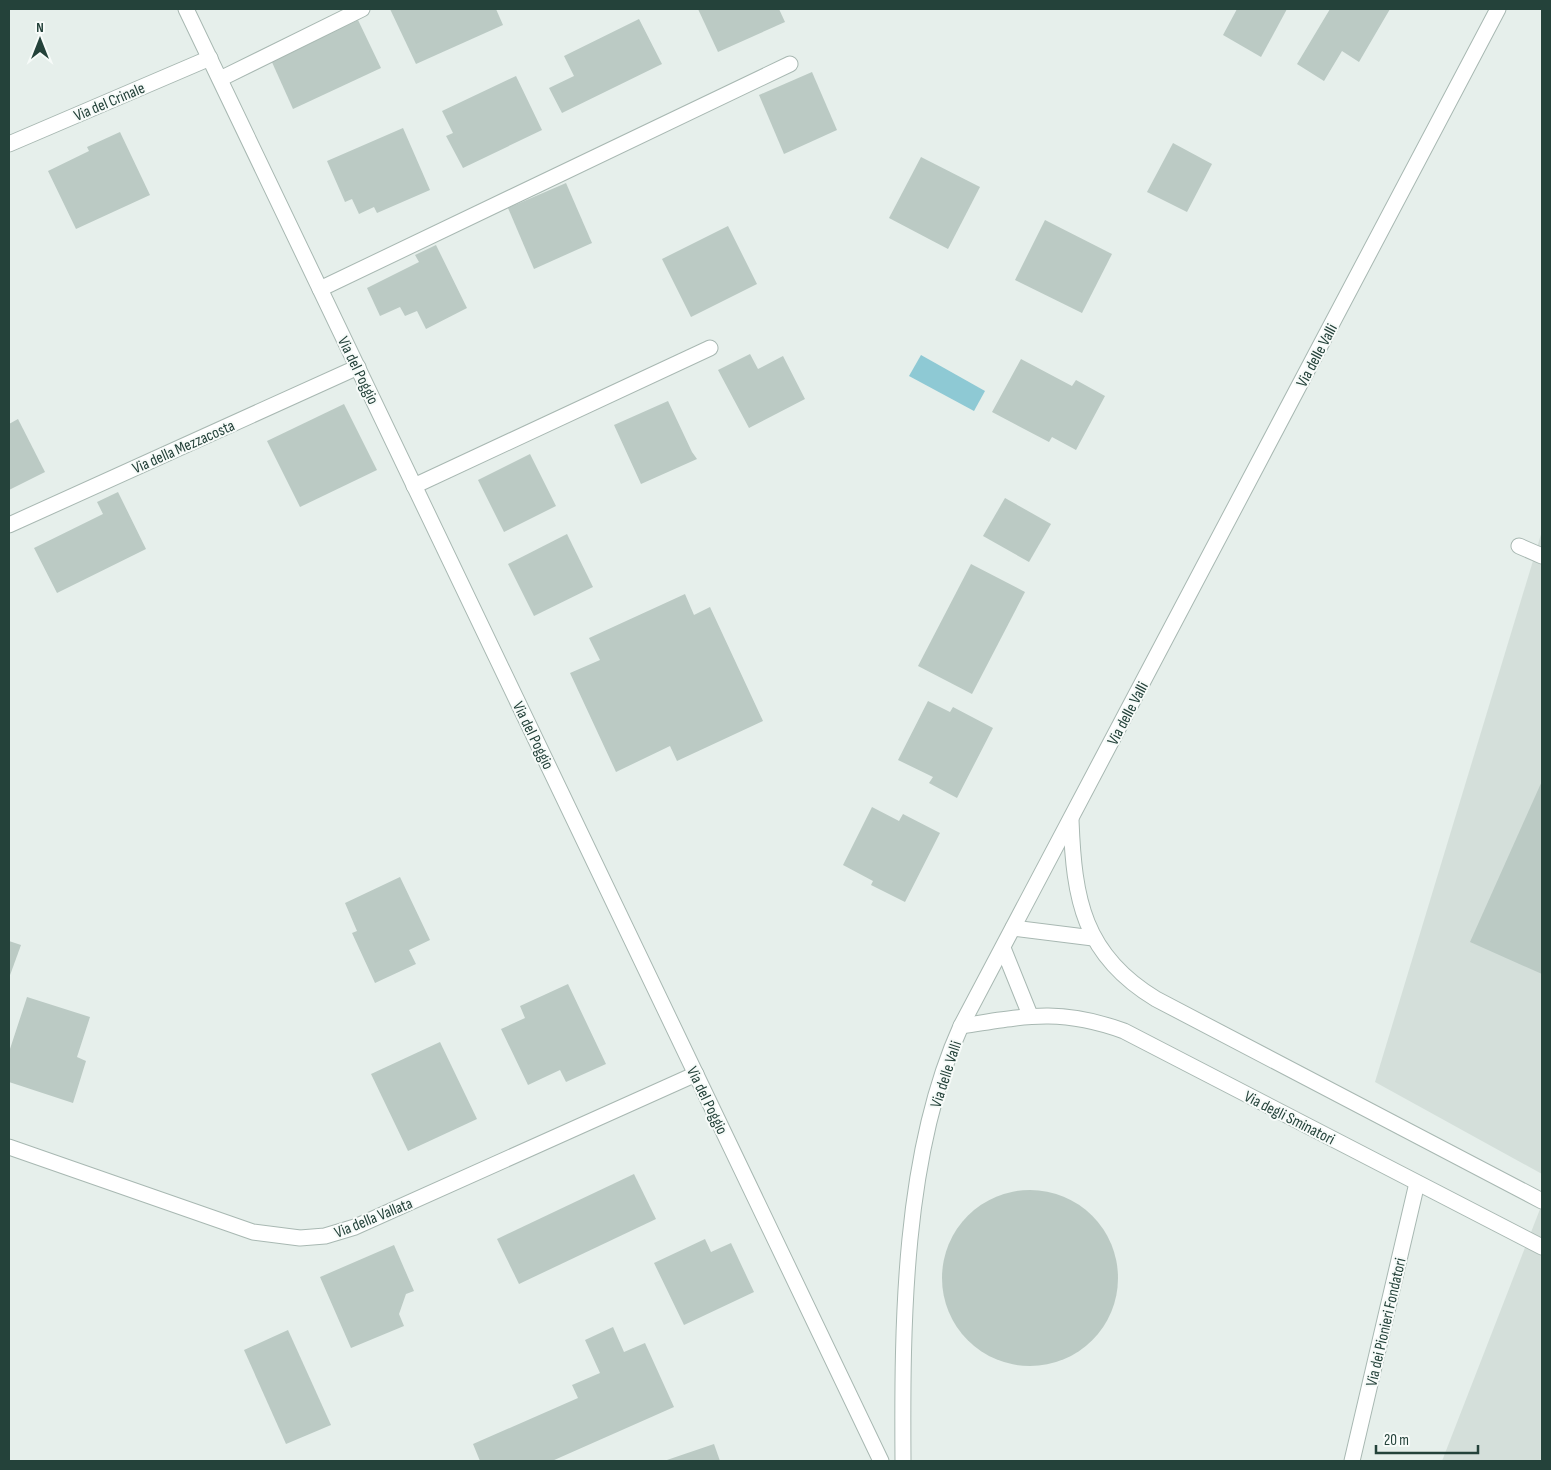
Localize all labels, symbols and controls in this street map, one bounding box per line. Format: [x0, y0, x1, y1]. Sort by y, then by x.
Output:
north arrow [15, 15, 65, 65]
text: N [36, 19, 44, 36]
street label: Via del Crinale [71, 79, 148, 126]
street label: Via delle Valli [1293, 321, 1342, 391]
street label: Via del Poggio [333, 334, 382, 408]
street label: Via della Mezzacosta [130, 416, 238, 478]
street label: Via delle Valli [1104, 679, 1153, 749]
street label: Via del Poggio [508, 699, 557, 773]
street label: Via delle Valli [927, 1039, 966, 1110]
street label: Via del Poggio [682, 1064, 731, 1138]
street label: Via degli Sminatori [1241, 1087, 1338, 1149]
street label: Via della Vallata [332, 1194, 415, 1243]
street label: Via dei Pionieri Fondatori [1362, 1256, 1410, 1388]
scale bar [1376, 1422, 1478, 1454]
text: 20 m [1384, 1431, 1409, 1450]

